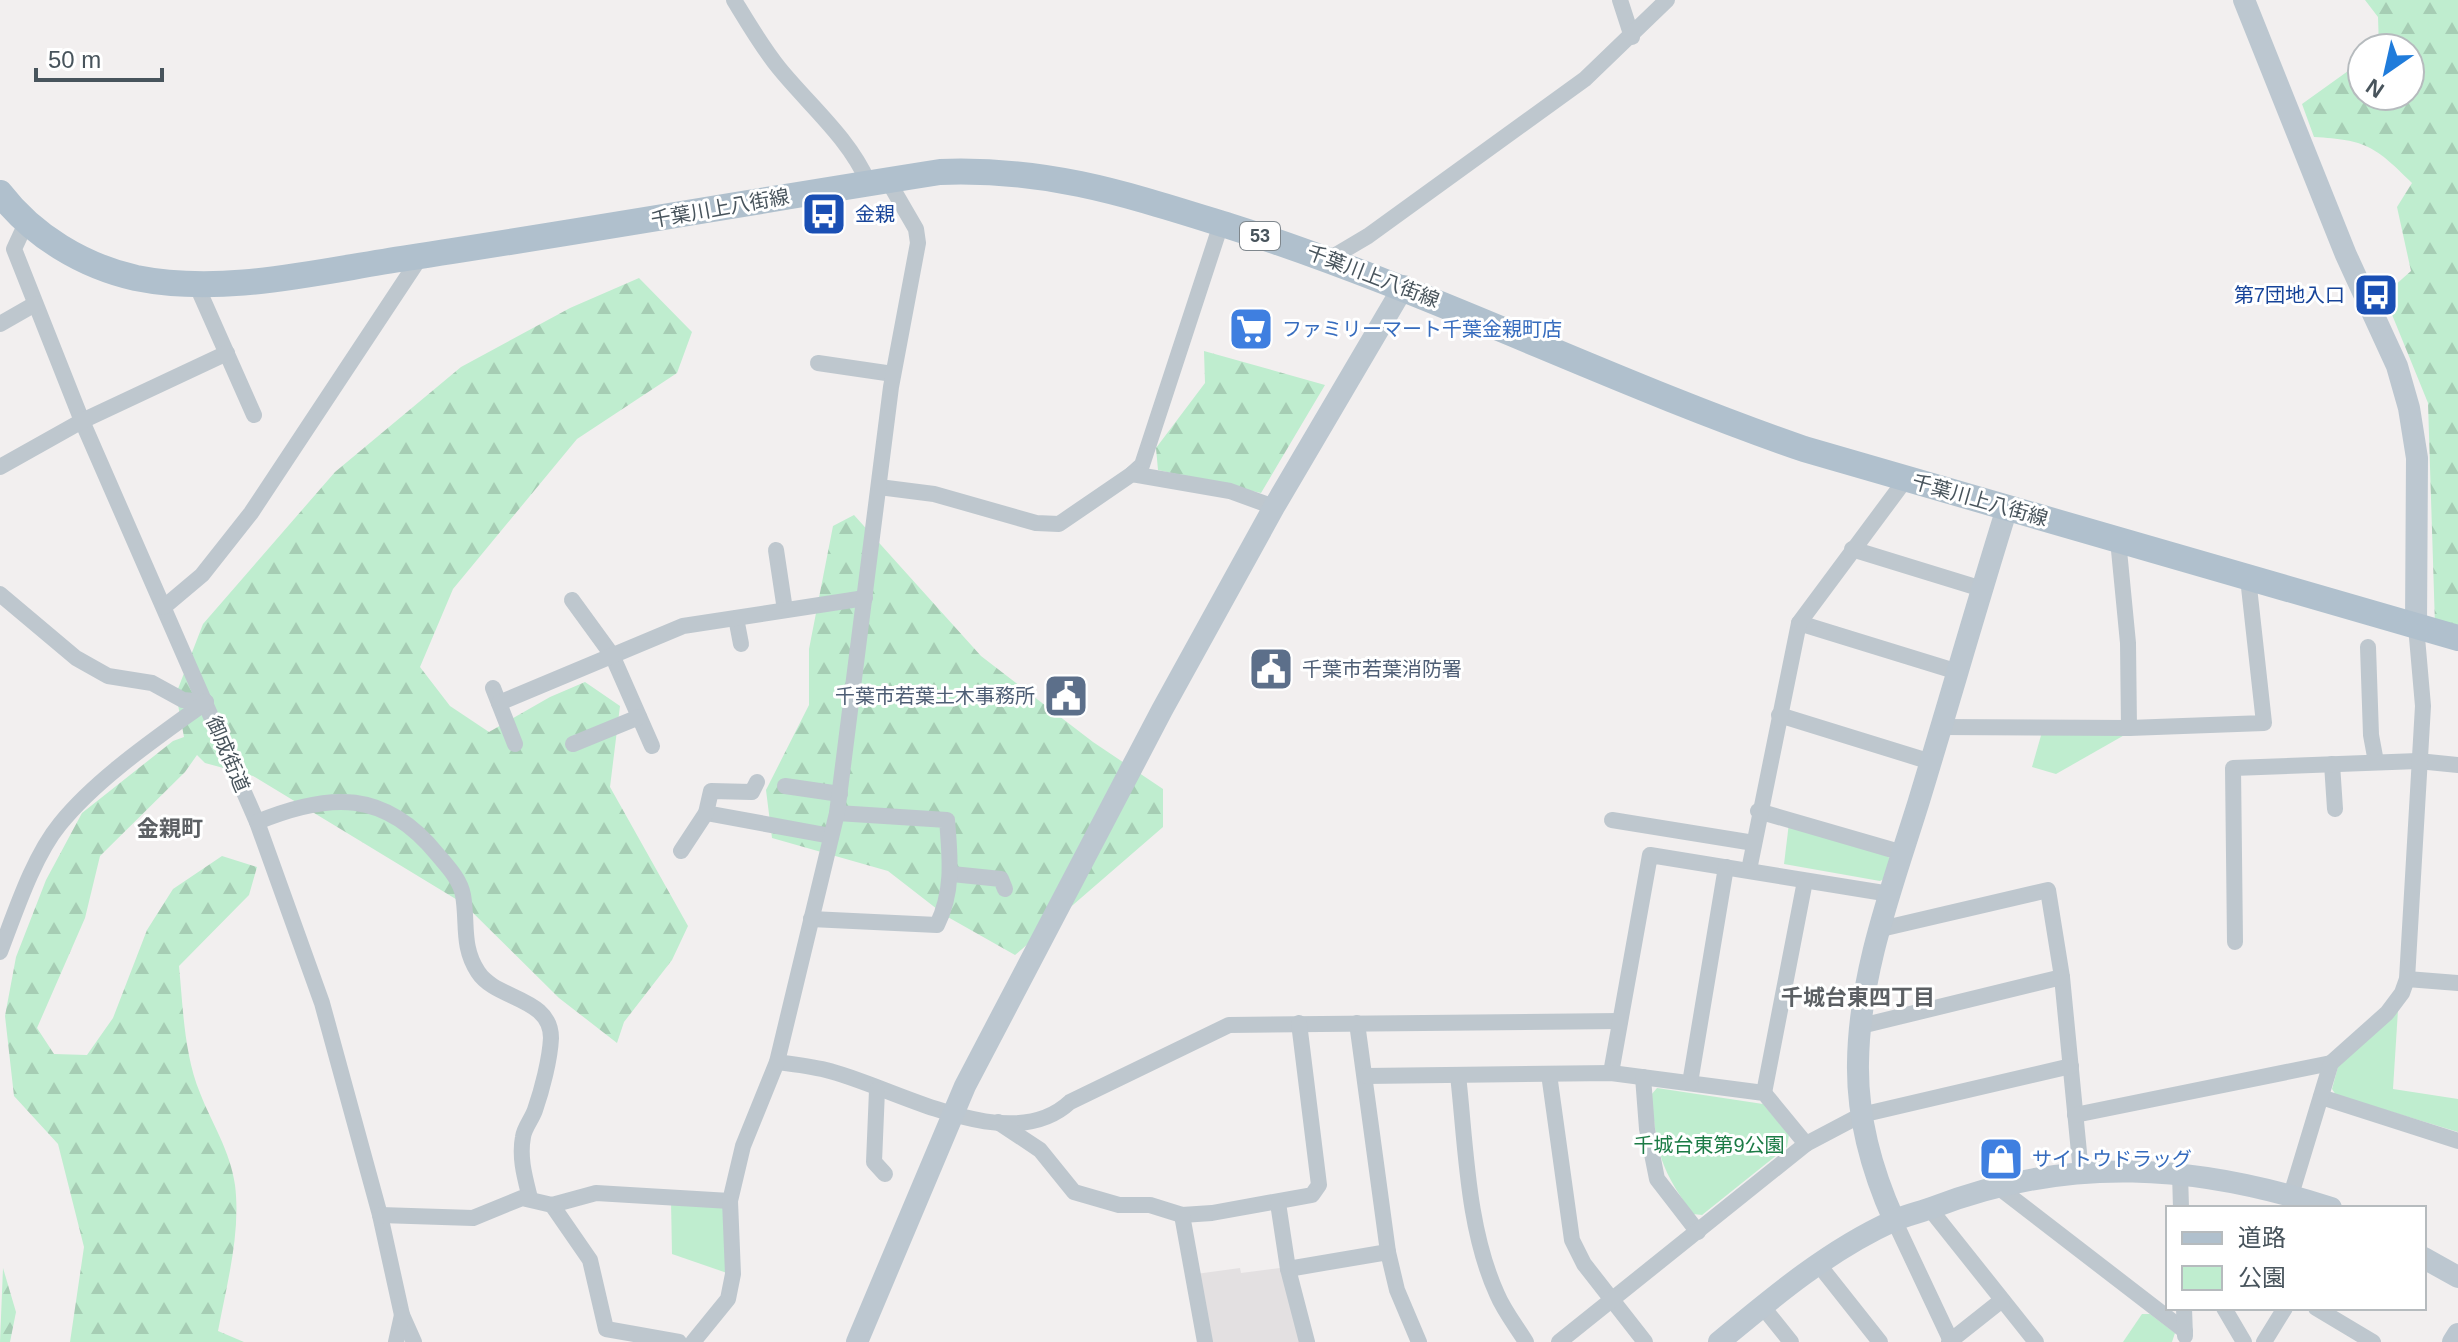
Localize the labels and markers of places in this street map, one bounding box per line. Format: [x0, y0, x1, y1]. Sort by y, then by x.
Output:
bus stop icon: 金親 [800, 190, 848, 238]
place label: 金親 [855, 203, 895, 225]
bus stop icon: 第7団地入口 [2352, 271, 2400, 319]
place label: 第7団地入口 [2234, 284, 2345, 306]
supermarket icon: ファミリーマート千葉金親町店 [1227, 305, 1275, 353]
place label: ファミリーマート千葉金親町店 [1282, 318, 1562, 340]
public building icon: 千葉市若葉消防署 [1247, 645, 1295, 693]
place label: 千葉市若葉消防署 [1302, 658, 1462, 680]
public building icon: 千葉市若葉土木事務所 [1042, 672, 1090, 720]
place label: 千葉市若葉土木事務所 [835, 685, 1035, 707]
shop icon: サイトウドラッグ [1977, 1135, 2025, 1183]
place label: サイトウドラッグ [2032, 1148, 2192, 1170]

